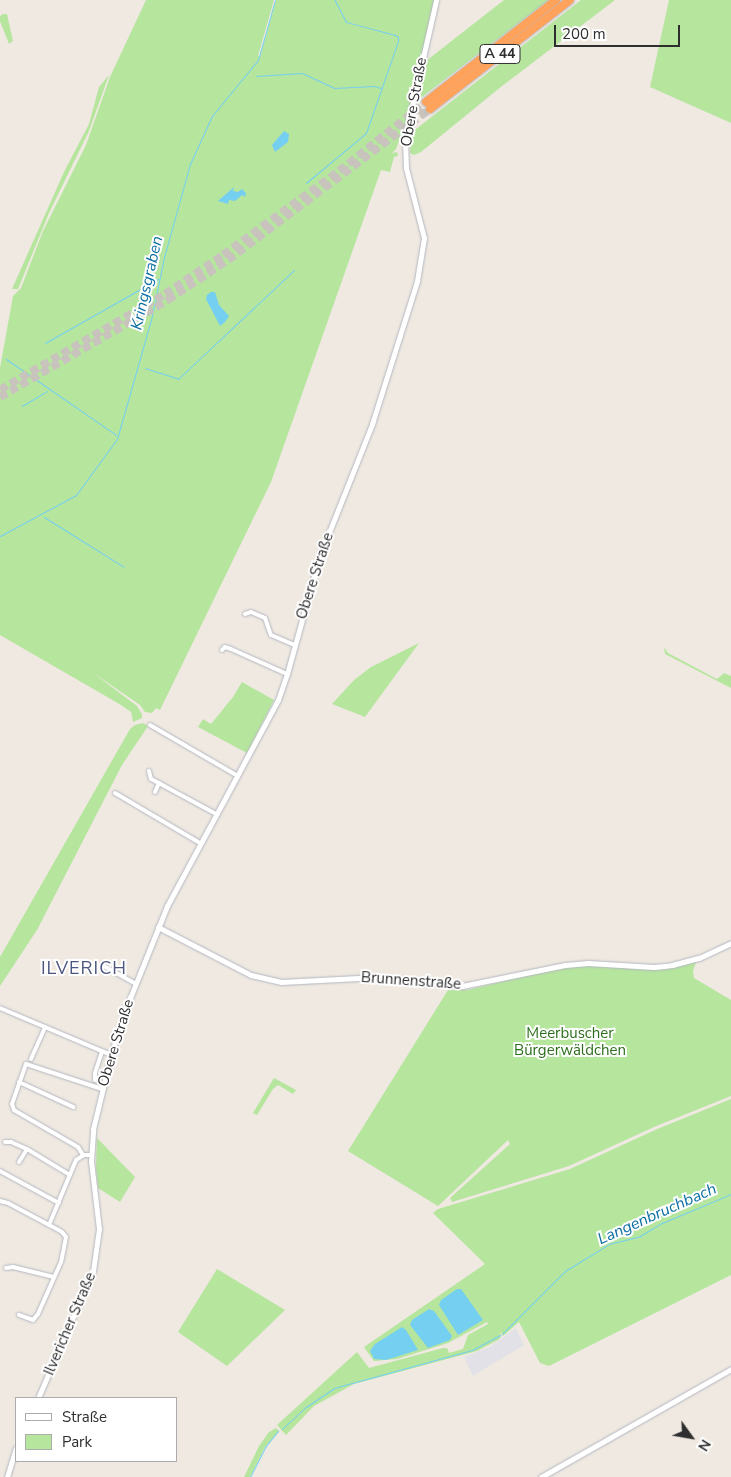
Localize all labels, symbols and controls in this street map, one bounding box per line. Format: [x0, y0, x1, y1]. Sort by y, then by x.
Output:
scale bar [556, 15, 682, 47]
text: 200 m [562, 24, 606, 44]
road number: A 44 [479, 42, 521, 66]
street label: Obere Straße [397, 56, 431, 148]
water label: Kringsgraben [127, 234, 167, 332]
street label: Obere Straße [292, 530, 338, 622]
district label: ILVERICH [40, 957, 128, 979]
street label: Brunnenstraße [360, 969, 462, 993]
street label: Obere Straße [94, 997, 138, 1089]
park label: Meerbuscher Bürgerwäldchen [514, 1024, 626, 1059]
water label: Langenbruchbach [595, 1179, 719, 1249]
street label: Ilvericher Straße [40, 1270, 100, 1378]
legend [15, 1397, 178, 1462]
text: Straße [62, 1407, 107, 1427]
north arrow [666, 1412, 716, 1462]
text: Park [62, 1432, 92, 1452]
text: N [693, 1436, 715, 1455]

